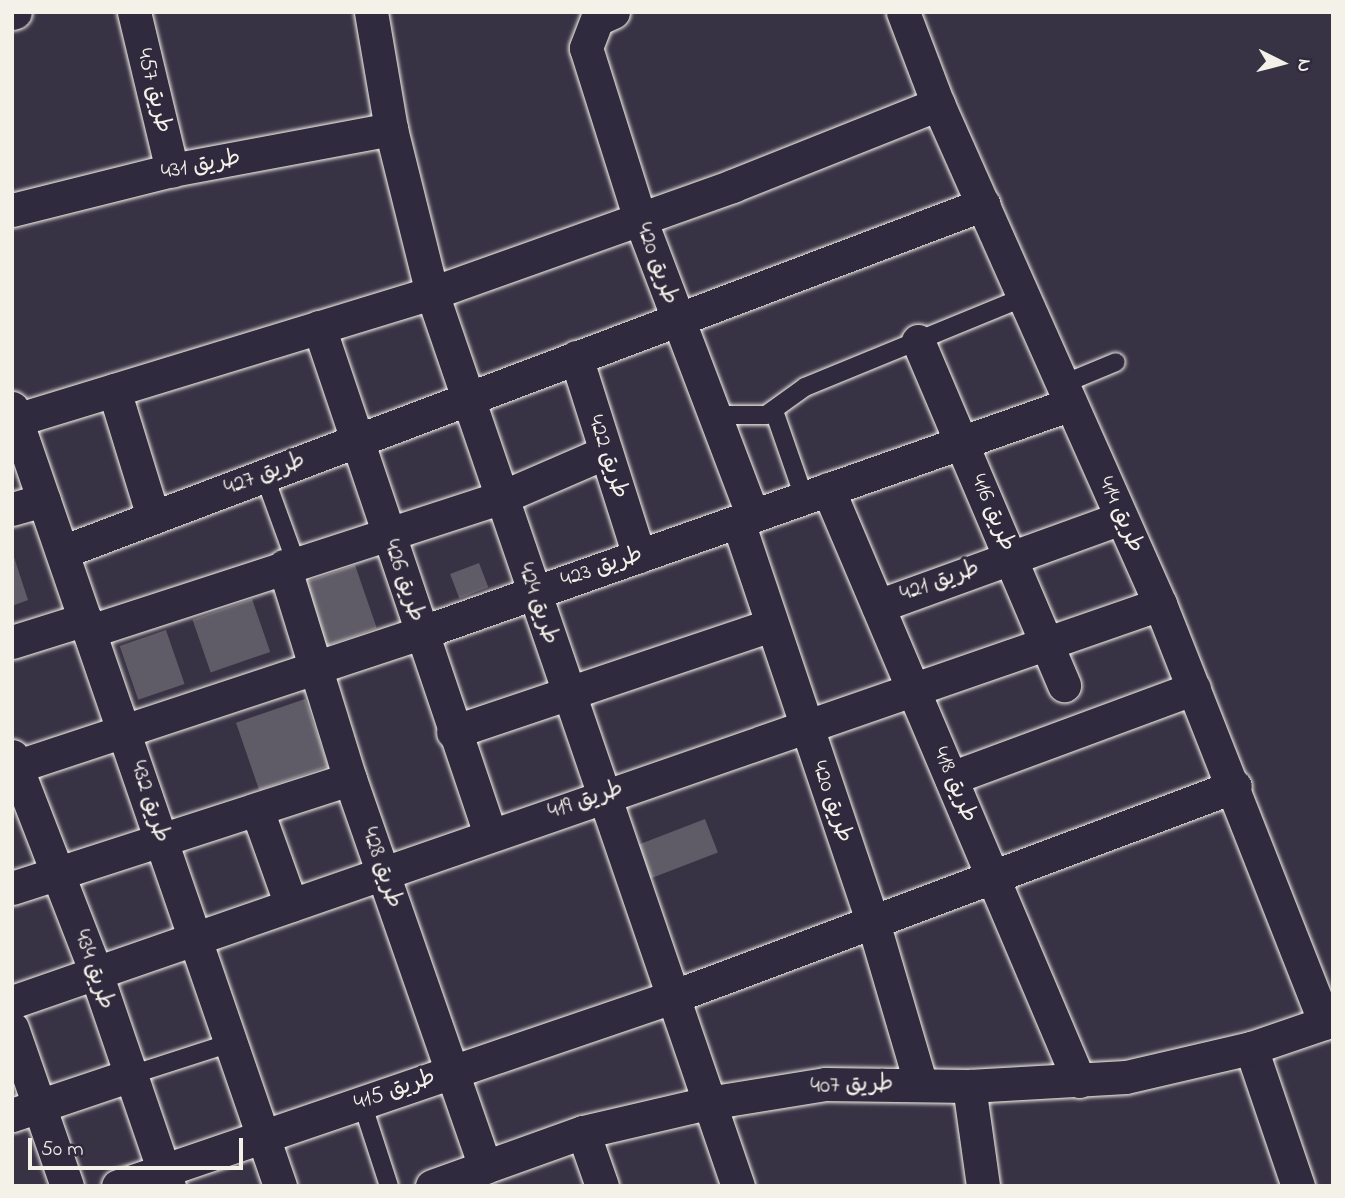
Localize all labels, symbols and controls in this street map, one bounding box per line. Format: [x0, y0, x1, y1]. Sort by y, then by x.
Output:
north arrow [1247, 28, 1317, 98]
street label: طريق 457 [129, 46, 177, 136]
text: N [1289, 57, 1317, 73]
street label: طريق 431 [159, 145, 243, 187]
street label: طريق 420 [629, 219, 683, 309]
street label: طريق 422 [581, 412, 633, 502]
street label: طريق 427 [221, 447, 309, 503]
street label: طريق 416 [963, 470, 1021, 556]
street label: طريق 414 [1091, 473, 1149, 557]
street label: طريق 426 [376, 536, 430, 626]
street label: طريق 423 [558, 541, 646, 595]
street label: طريق 421 [897, 555, 983, 609]
street label: طريق 424 [510, 560, 564, 648]
street label: طريق 418 [926, 743, 982, 827]
street label: طريق 420 [804, 757, 858, 847]
street label: طريق 432 [123, 758, 175, 846]
street label: طريق 419 [545, 775, 627, 827]
street label: طريق 428 [354, 824, 408, 912]
street label: طريق 434 [67, 927, 119, 1013]
street label: طريق 415 [351, 1064, 439, 1118]
street label: طريق 407 [810, 1071, 894, 1101]
scale bar [32, 1124, 247, 1168]
text: 50 m [41, 1135, 84, 1165]

